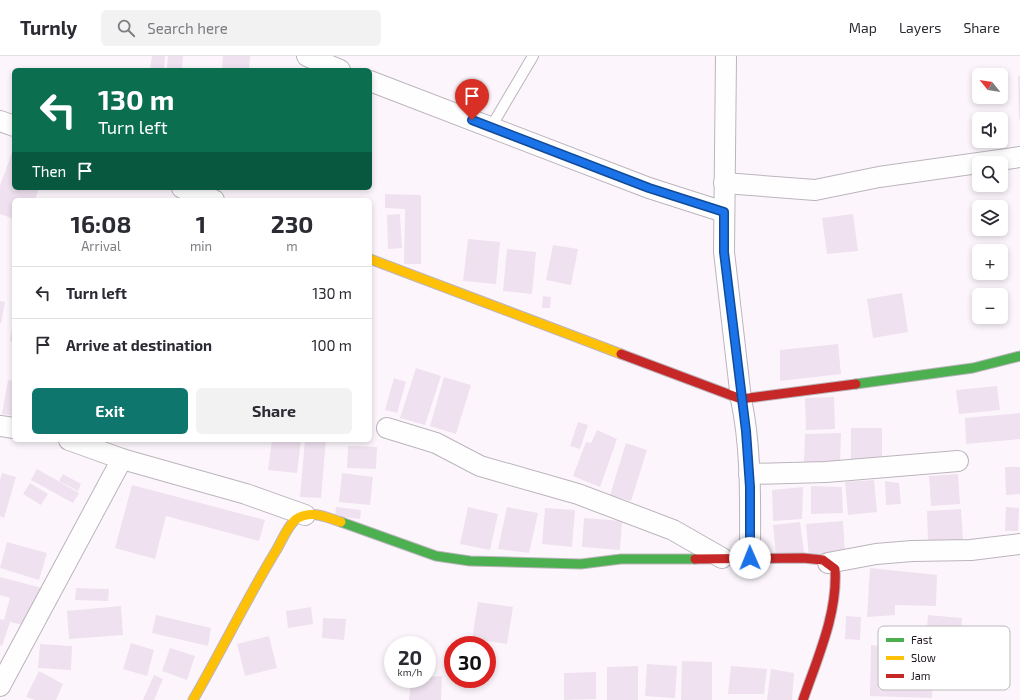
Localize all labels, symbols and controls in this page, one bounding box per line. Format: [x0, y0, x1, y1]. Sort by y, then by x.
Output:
search box [101, 10, 381, 46]
text: Turnly [20, 16, 77, 39]
icon: search [115, 17, 137, 39]
text: Search here [147, 19, 228, 37]
text: Map [849, 19, 877, 36]
text: Layers [899, 19, 941, 36]
text: Share [963, 19, 1000, 36]
north arrow [972, 68, 1008, 104]
map controls [972, 68, 1008, 324]
pin [455, 79, 489, 120]
text: 130 m [98, 82, 174, 116]
icon: left [32, 84, 84, 136]
icon: arrive [461, 85, 483, 107]
button: sound [972, 112, 1008, 148]
text: Turn left [98, 116, 168, 138]
button: search [972, 156, 1008, 192]
icon: arrive [74, 160, 96, 182]
text: Then [32, 162, 66, 180]
button: layers [972, 200, 1008, 236]
text: 16:08 [71, 209, 131, 238]
text: 1 [196, 209, 206, 238]
text: 230 [271, 209, 313, 238]
text: Arrival [81, 238, 121, 254]
text: min [190, 238, 212, 254]
text: m [286, 238, 298, 254]
button: + [972, 244, 1008, 280]
icon: left [32, 282, 54, 304]
text: Turn left [66, 284, 127, 302]
text: 130 m [312, 284, 352, 302]
button: − [972, 288, 1008, 324]
icon: arrive [32, 334, 54, 356]
text: Arrive at destination [66, 336, 212, 354]
text: 100 m [311, 336, 352, 354]
button: Exit [32, 388, 188, 434]
button: Share [196, 388, 352, 434]
position arrow [729, 537, 771, 579]
legend [878, 626, 1010, 690]
text: Fast [911, 633, 933, 646]
speed limit sign: 30 [444, 636, 496, 688]
text: 20 [398, 645, 422, 669]
text: Slow [911, 651, 936, 664]
text: km/h [398, 666, 422, 678]
text: Jam [911, 669, 930, 682]

